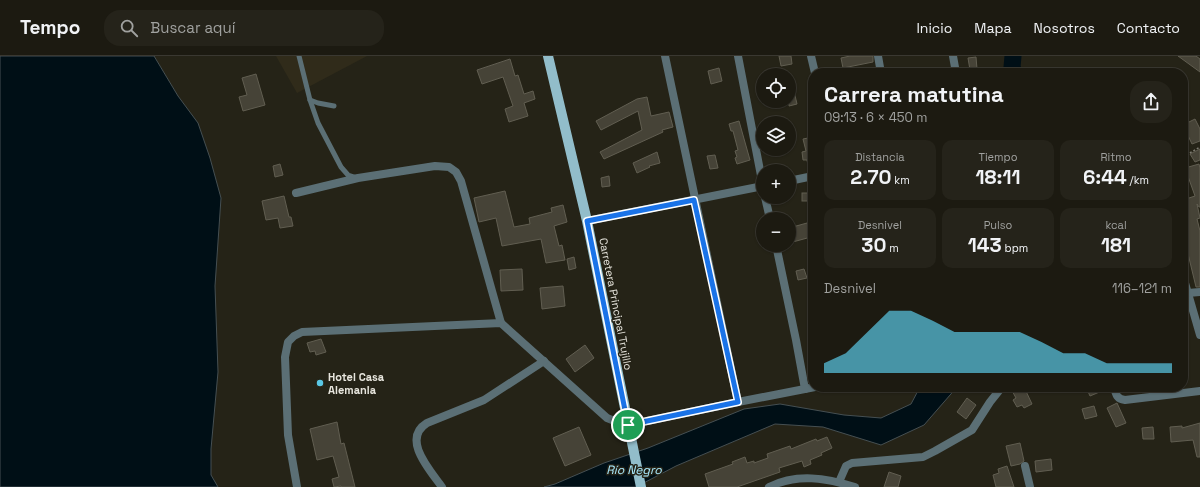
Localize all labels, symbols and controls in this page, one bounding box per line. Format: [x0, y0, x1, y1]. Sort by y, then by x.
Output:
search box [104, 10, 384, 46]
text: Tempo [20, 15, 80, 40]
icon: search [118, 17, 140, 39]
text: Buscar aquí [150, 18, 235, 37]
text: Inicio [916, 19, 952, 37]
text: Mapa [974, 19, 1012, 37]
text: Nosotros [1034, 19, 1095, 37]
text: Contacto [1117, 19, 1180, 37]
map controls [756, 68, 796, 252]
button: locate [756, 68, 796, 108]
text: Carrera matutina [824, 80, 1004, 108]
button: share [1130, 81, 1172, 123]
text: 09:13 · 6 × 450 m [824, 109, 927, 126]
button: layers [756, 116, 796, 156]
text: Distancia [855, 150, 905, 164]
text: Tiempo [979, 150, 1017, 164]
text: Ritmo [1101, 150, 1131, 164]
button: + [756, 164, 796, 204]
text: 2.70 [850, 164, 891, 190]
text: 18:11 [975, 164, 1021, 190]
text: 6:44 [1083, 164, 1127, 190]
text: km [891, 173, 910, 187]
text: /km [1127, 173, 1149, 187]
button: − [756, 212, 796, 252]
text: Desnivel [858, 218, 902, 232]
text: Pulso [984, 218, 1012, 232]
text: kcal [1105, 218, 1127, 232]
text: 30 [861, 232, 886, 258]
text: 143 [968, 232, 1002, 258]
text: 181 [1101, 232, 1131, 258]
street label: Carretera Principal Trujillo [596, 237, 636, 372]
text: m [886, 241, 899, 255]
text: bpm [1002, 241, 1028, 255]
text: Desnivel [824, 280, 876, 297]
text: 116–121 m [1112, 280, 1172, 297]
place label: Hotel Casa Alemania [328, 370, 385, 397]
marker: Hotel Casa Alemania [315, 378, 325, 388]
pin [611, 408, 645, 442]
icon: arrive [617, 414, 639, 436]
water label: Río Negro [606, 462, 662, 478]

